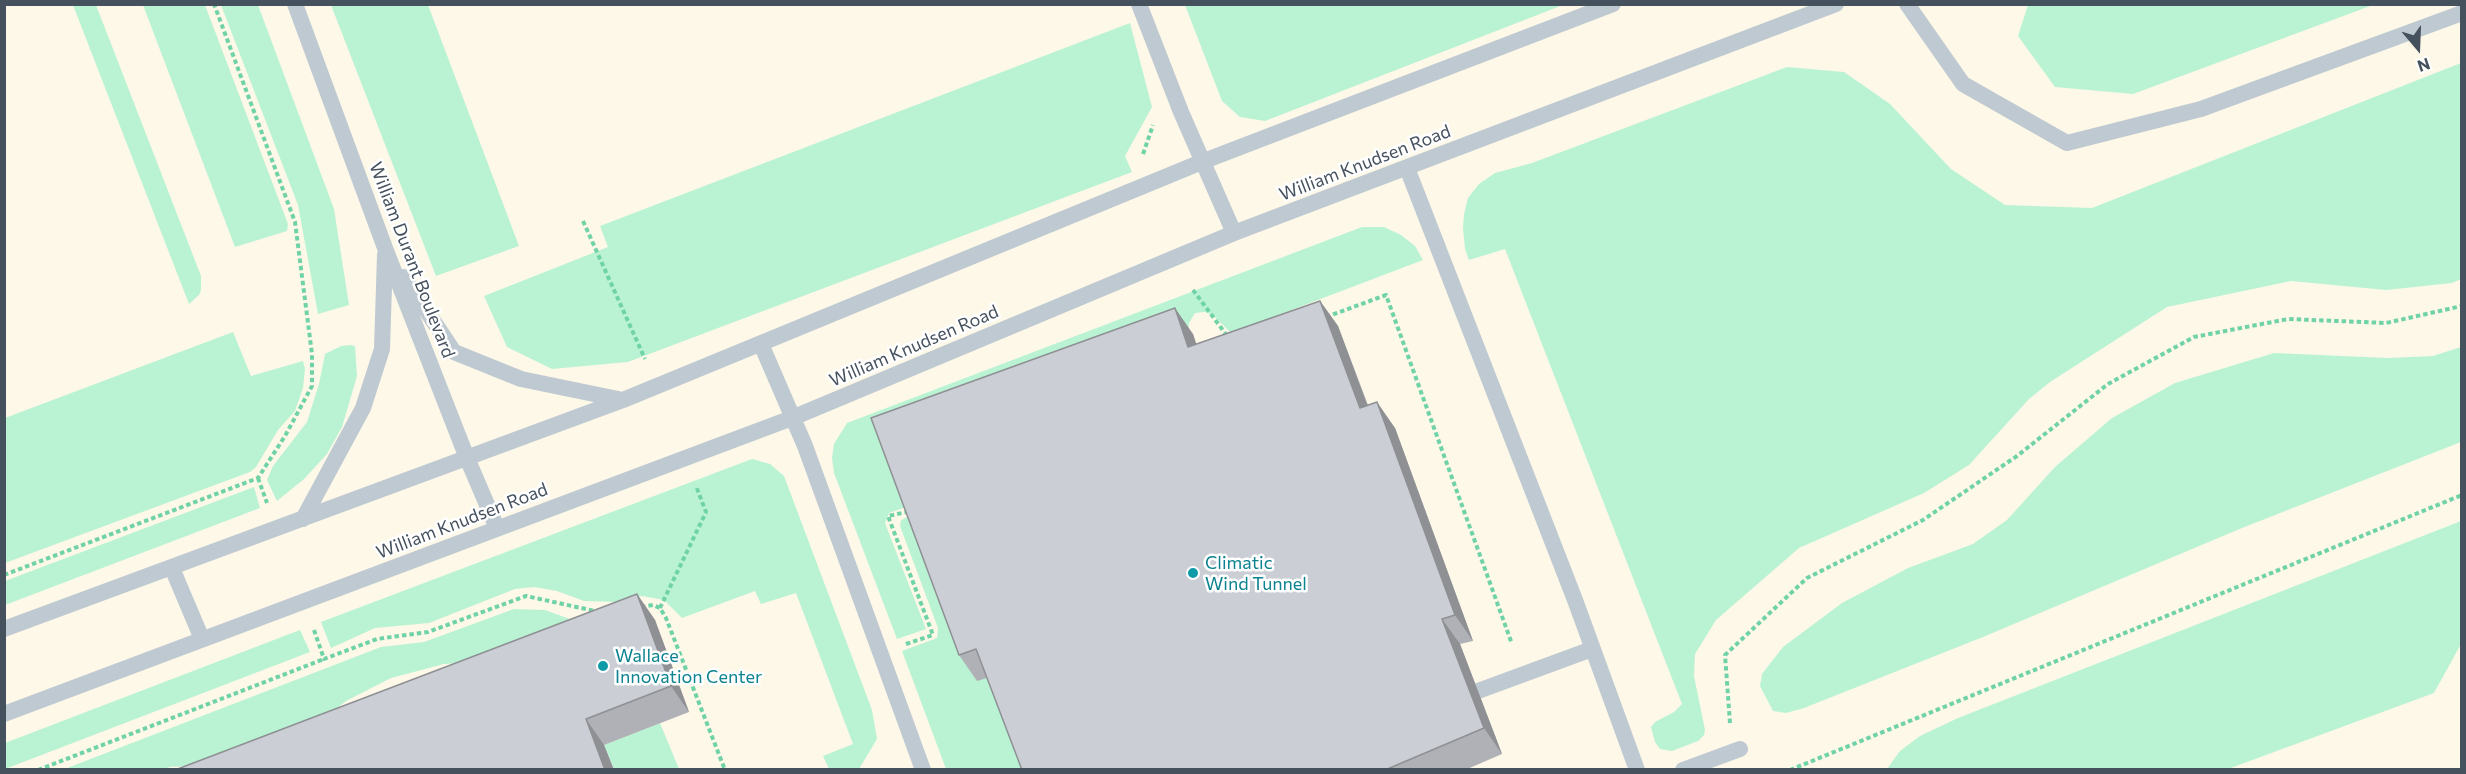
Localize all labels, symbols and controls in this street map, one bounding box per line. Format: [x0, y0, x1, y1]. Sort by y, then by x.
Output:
north arrow [2388, 18, 2448, 78]
text: N [2415, 55, 2433, 76]
street label: William Knudsen Road [1276, 120, 1454, 206]
street label: William Durant Boulevard [365, 159, 459, 361]
street label: William Knudsen Road [826, 301, 1002, 391]
street label: William Knudsen Road [373, 478, 551, 564]
place label: Climatic Wind Tunnel [1205, 552, 1307, 594]
marker: Climatic Wind Tunnel [1186, 566, 1200, 580]
place label: Wallace Innovation Center [615, 645, 762, 688]
marker: Wallace Innovation Center [596, 659, 610, 673]

